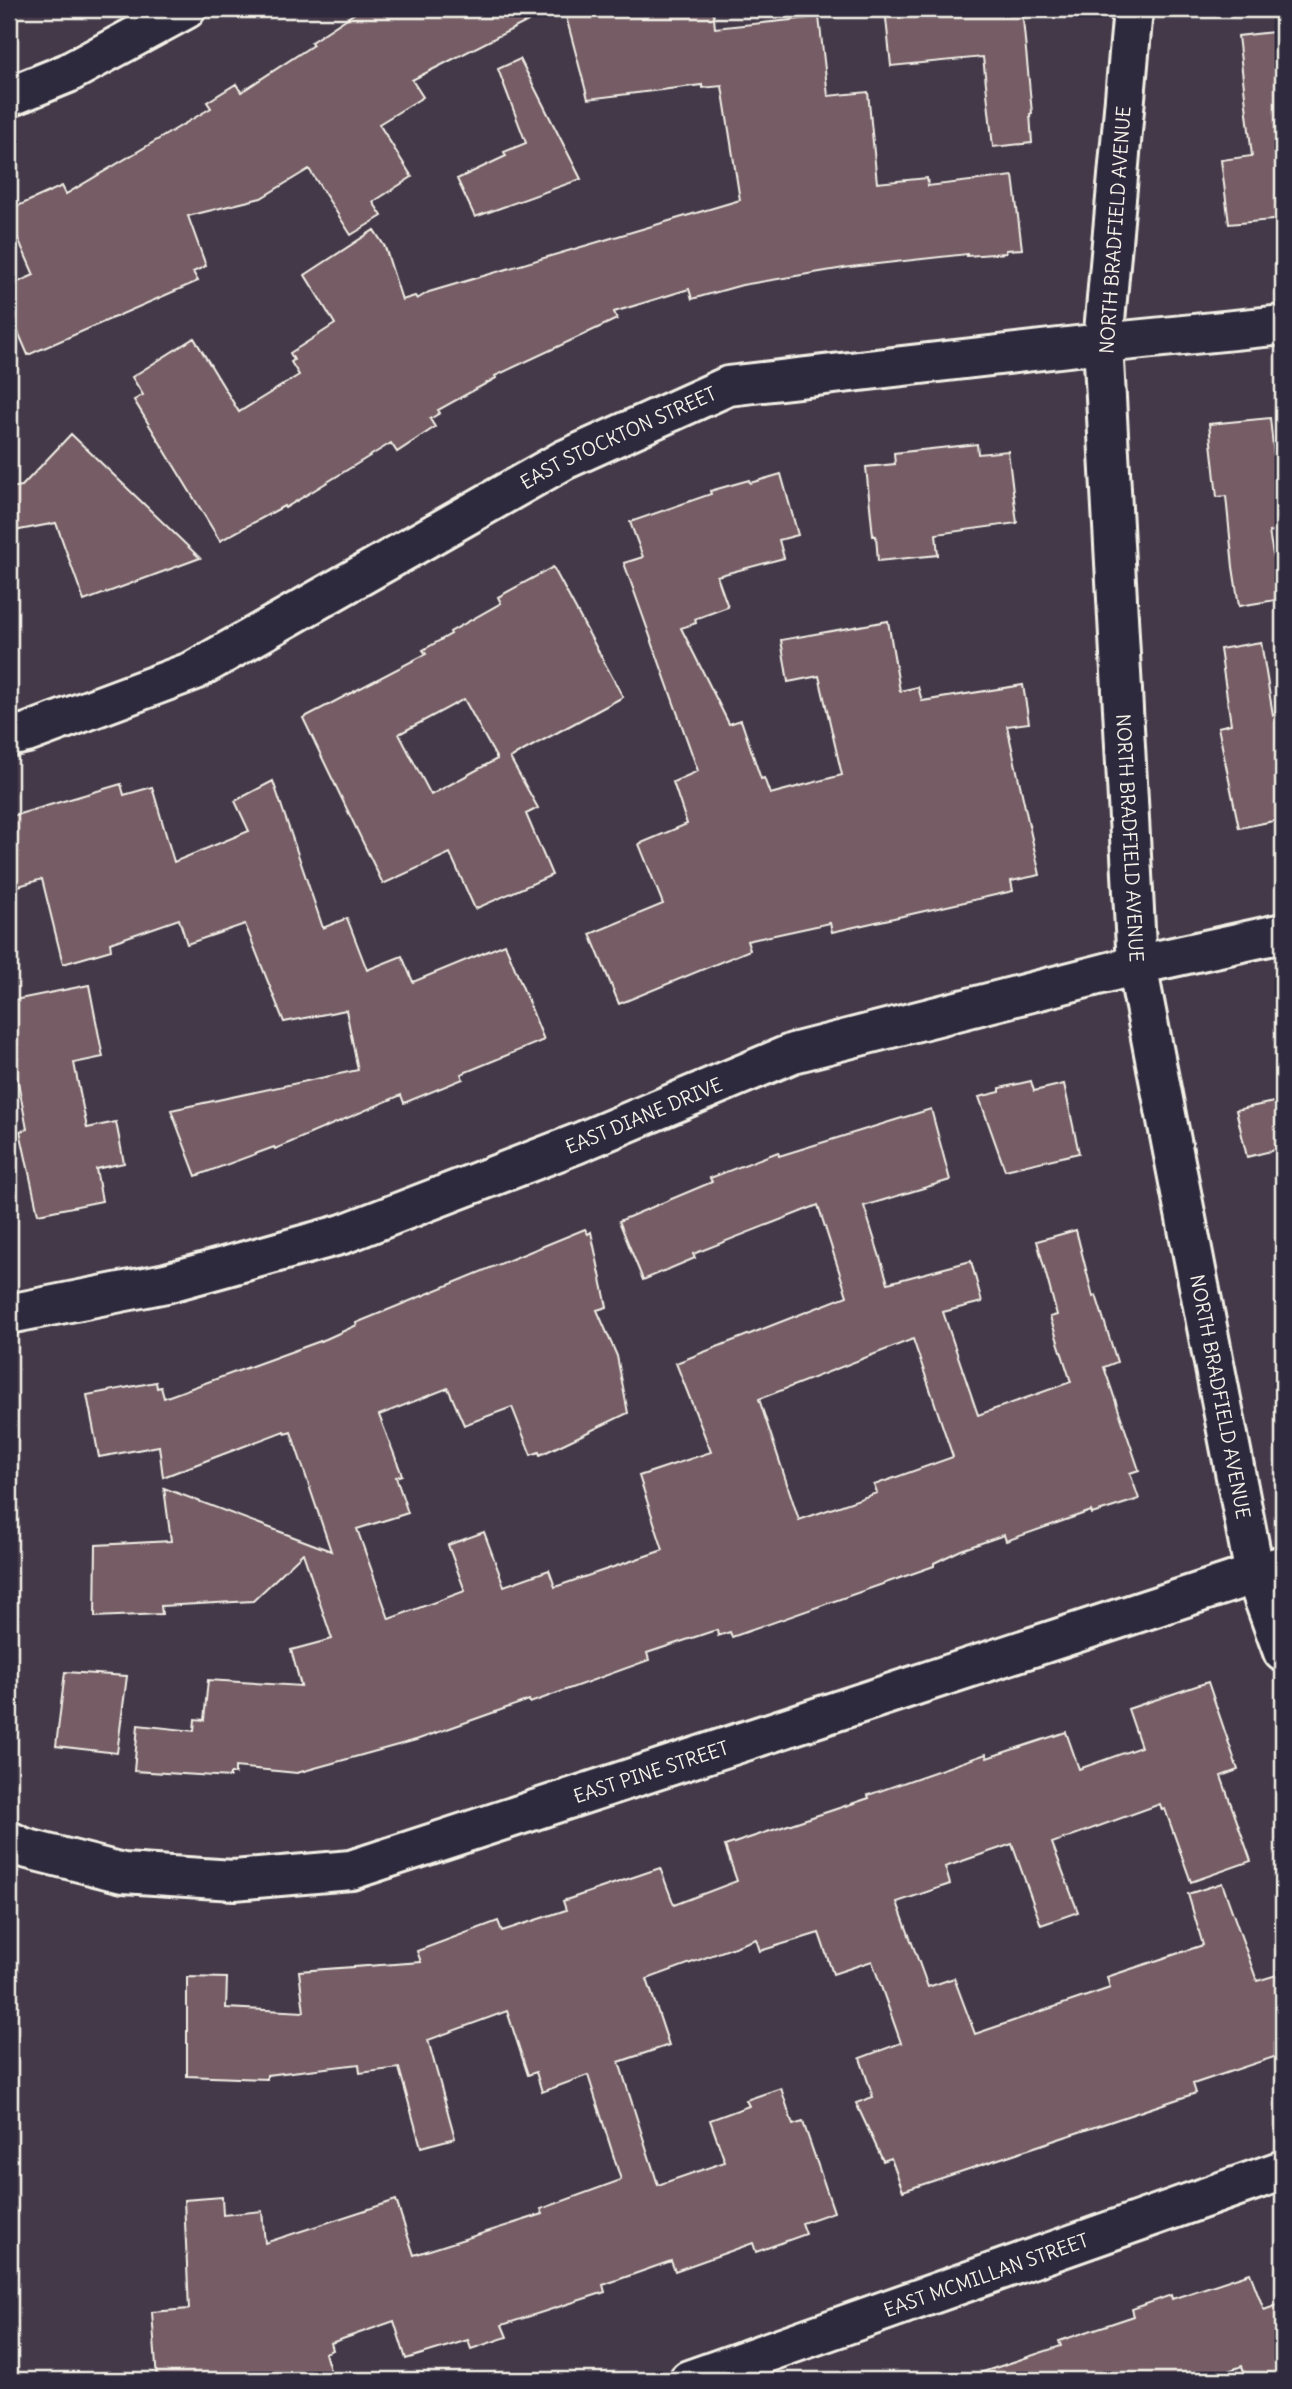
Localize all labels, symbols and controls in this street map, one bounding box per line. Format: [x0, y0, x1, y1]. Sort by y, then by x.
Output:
street label: NORTH BRADFIELD AVENUE [1094, 105, 1136, 355]
street label: EAST STOCKTON STREET [516, 381, 720, 494]
street label: NORTH BRADFIELD AVENUE [1111, 713, 1149, 963]
street label: EAST DIANE DRIVE [562, 1072, 726, 1159]
street label: NORTH BRADFIELD AVENUE [1185, 1272, 1256, 1521]
street label: EAST PINE STREET [570, 1735, 732, 1808]
street label: EAST MCMILLAN STREET [880, 2228, 1092, 2322]

